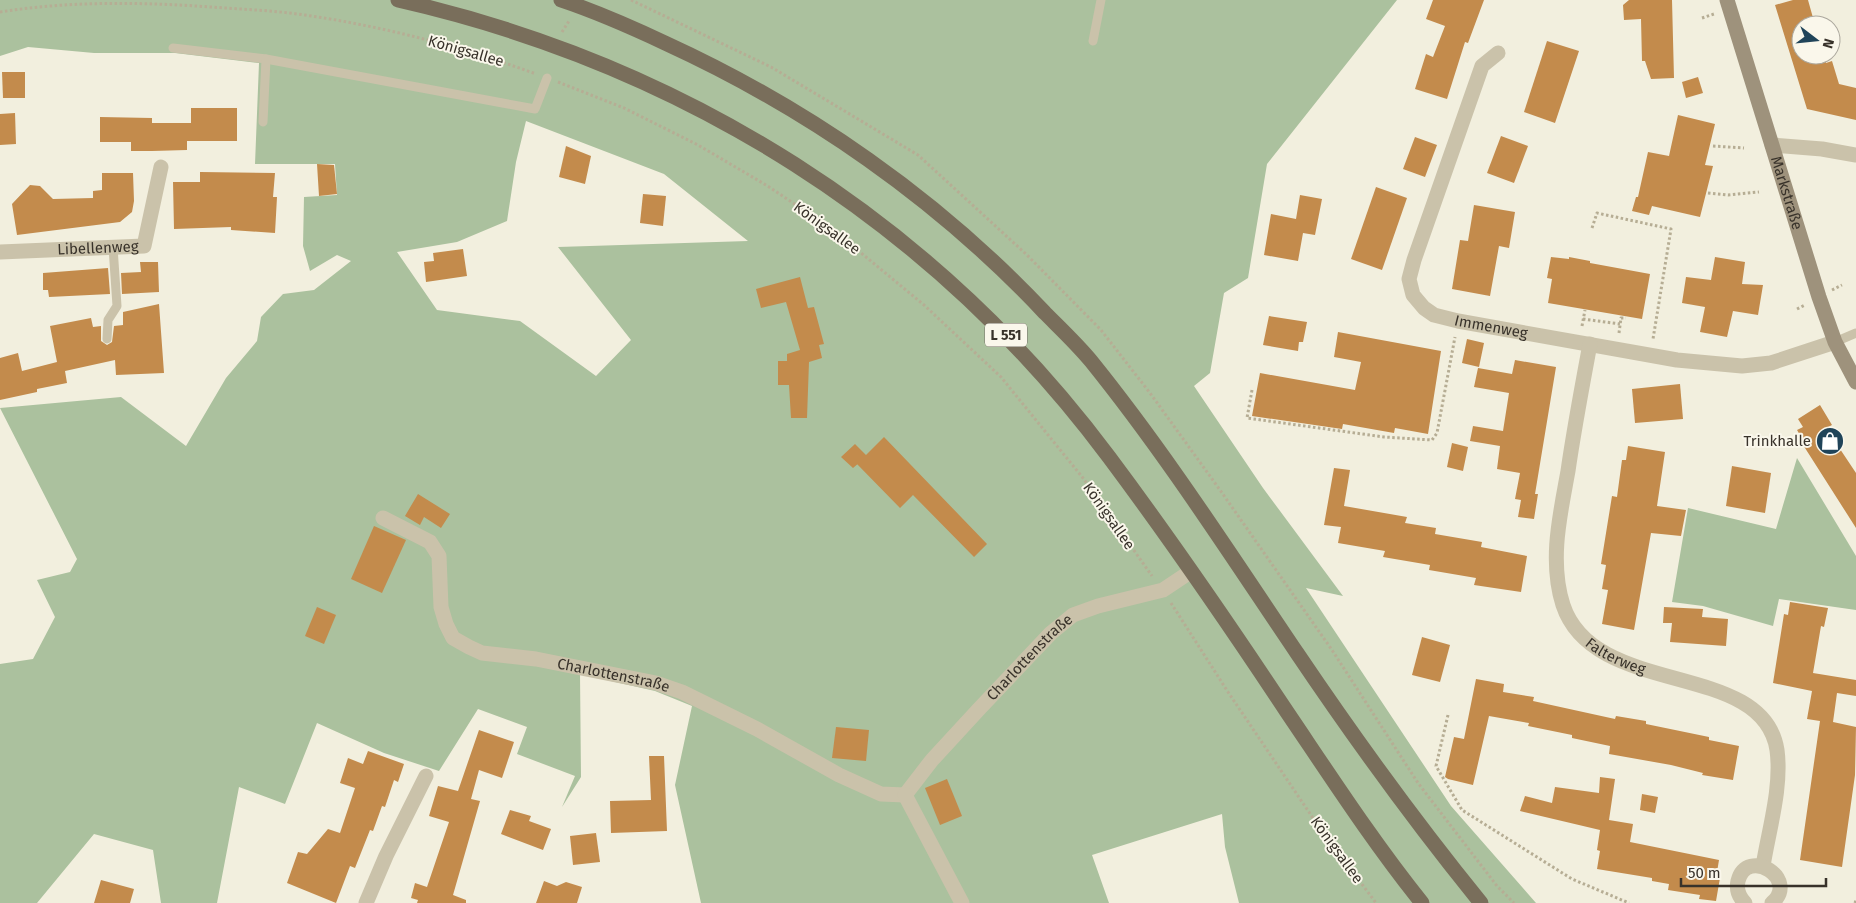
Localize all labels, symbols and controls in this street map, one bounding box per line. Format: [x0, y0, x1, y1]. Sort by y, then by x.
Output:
north arrow [1791, 15, 1841, 65]
street label: Königsallee [426, 32, 506, 70]
text: N [1819, 37, 1837, 50]
street label: Markstraße [1767, 154, 1807, 232]
street label: Königsallee [790, 198, 864, 258]
street label: Libellenweg [57, 237, 139, 259]
street label: Immenweg [1453, 311, 1529, 342]
road number: L 551 [985, 324, 1027, 346]
shop icon: Trinkhalle [1815, 426, 1845, 456]
place label: Trinkhalle [1744, 432, 1811, 450]
street label: Königsallee [1079, 479, 1139, 553]
street label: Charlottenstraße [983, 610, 1076, 704]
street label: Falterweg [1582, 634, 1648, 678]
street label: Charlottenstraße [556, 654, 672, 696]
street label: Königsallee [1307, 813, 1367, 887]
scale bar [1681, 856, 1826, 888]
text: 50 m [1688, 864, 1721, 882]

